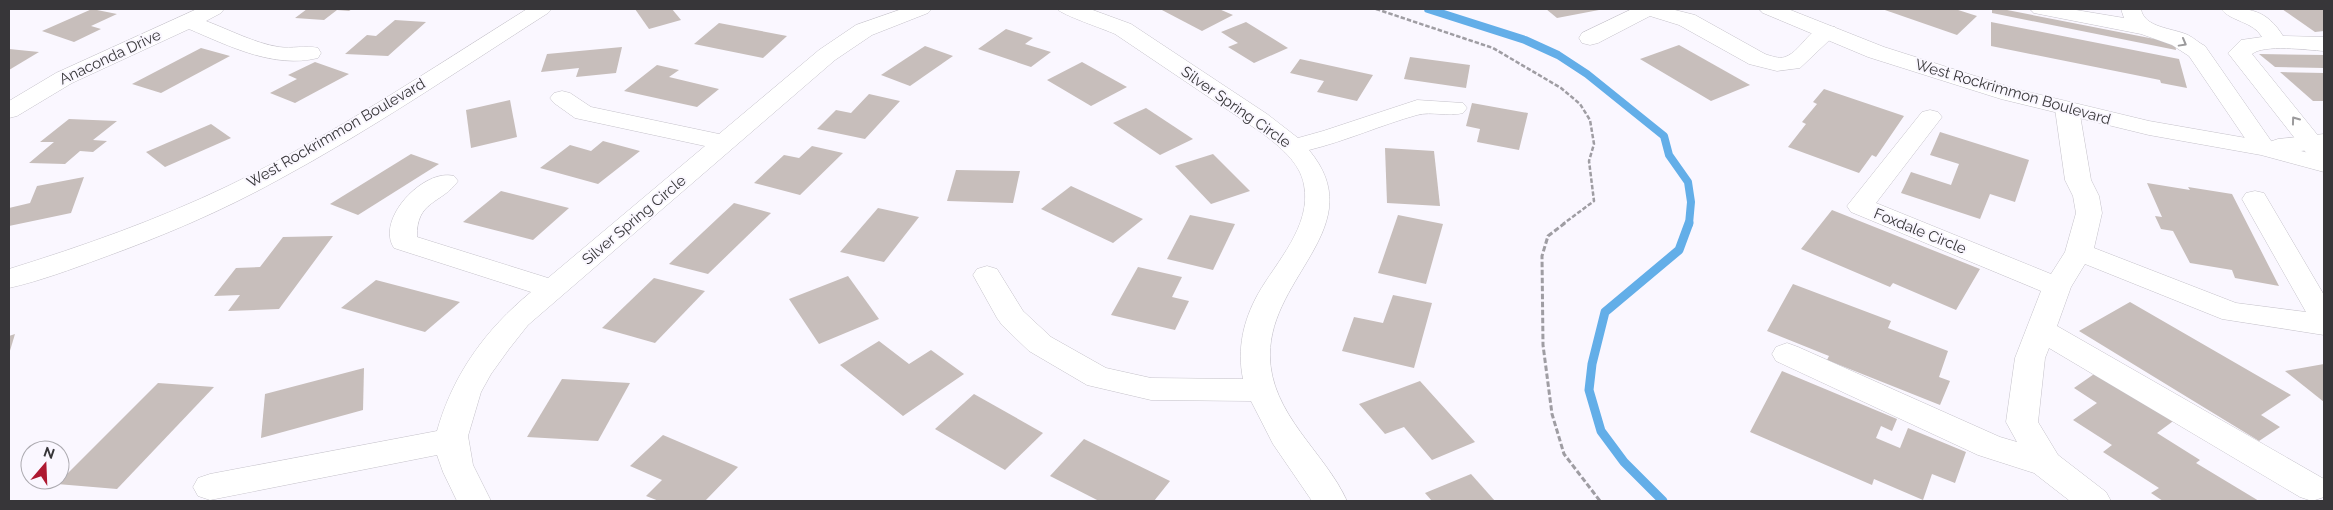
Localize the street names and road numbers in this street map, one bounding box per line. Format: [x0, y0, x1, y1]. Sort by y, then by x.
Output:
street label: Anaconda Drive [56, 26, 164, 88]
street label: West Rockrimmon Boulevard [1913, 55, 2113, 129]
street label: Silver Spring Circle [1178, 62, 1295, 152]
street label: West Rockrimmon Boulevard [244, 75, 428, 191]
street label: Silver Spring Circle [578, 171, 690, 269]
street label: Foxdale Circle [1871, 204, 1969, 258]

